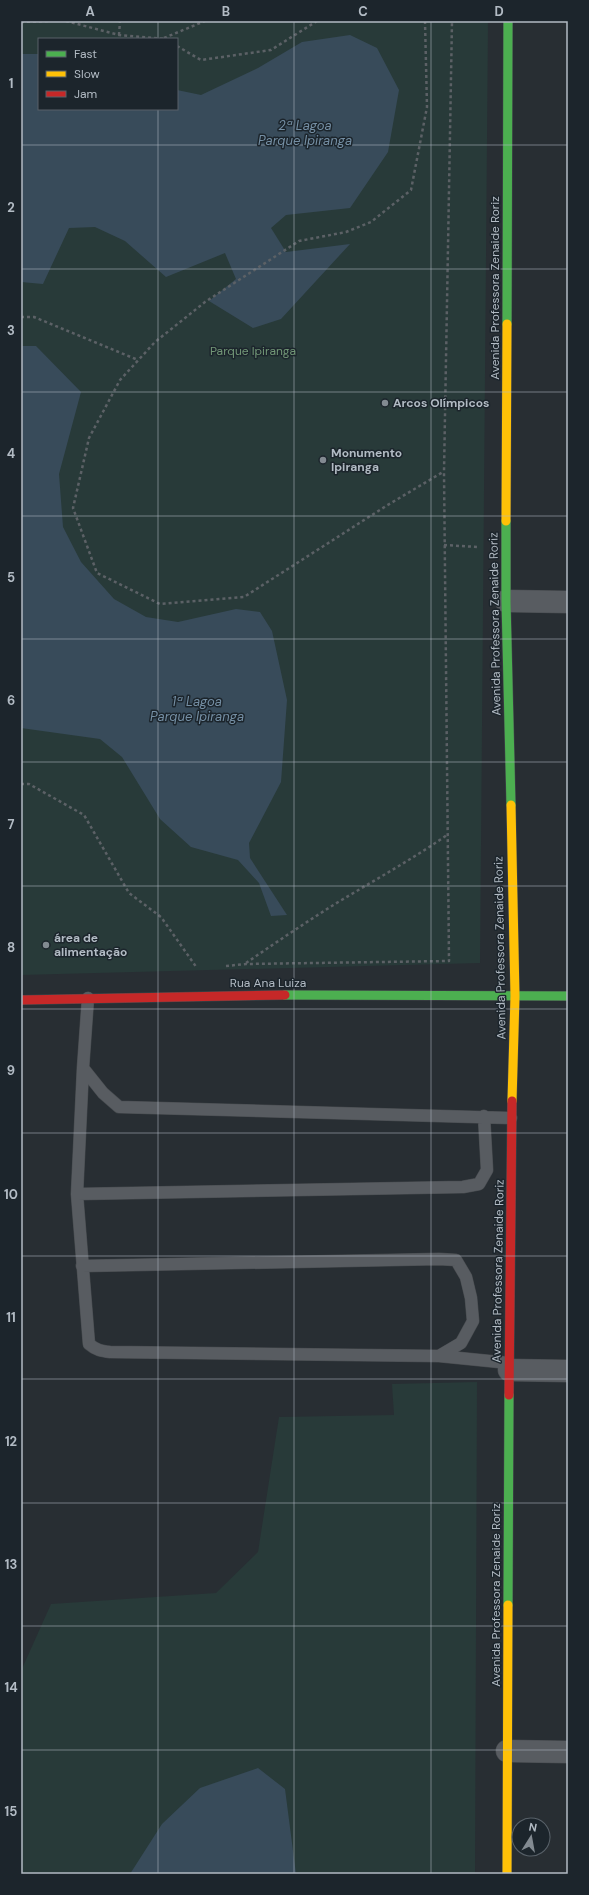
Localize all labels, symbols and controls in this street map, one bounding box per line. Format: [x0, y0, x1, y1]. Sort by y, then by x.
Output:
text: A [85, 3, 95, 20]
text: B [222, 3, 230, 20]
text: C [358, 3, 368, 20]
text: D [494, 3, 504, 20]
legend [38, 38, 178, 110]
text: Fast [74, 46, 97, 62]
text: Slow [74, 66, 100, 82]
text: 1 [9, 75, 13, 92]
text: Jam [74, 86, 97, 102]
water label: 2ª Lagoa Parque Ipiranga [258, 117, 352, 149]
street label: Avenida Professora Zenaide Roriz [487, 196, 503, 380]
text: 2 [7, 199, 15, 216]
text: 3 [7, 322, 15, 339]
park label: Parque Ipiranga [210, 343, 296, 359]
place label: Arcos Olímpicos [393, 395, 489, 411]
marker: Arcos Olímpicos [380, 398, 390, 408]
text: 4 [7, 445, 15, 462]
place label: Monumento Ipiranga [331, 445, 402, 475]
marker: Monumento Ipiranga [318, 455, 328, 465]
street label: Avenida Professora Zenaide Roriz [485, 532, 505, 716]
text: 5 [7, 569, 15, 586]
text: 6 [7, 692, 15, 709]
water label: 1ª Lagoa Parque Ipiranga [150, 693, 244, 725]
text: 7 [8, 816, 15, 833]
street label: Avenida Professora Zenaide Roriz [490, 856, 510, 1040]
place label: área de alimentação [54, 930, 127, 960]
text: 8 [7, 939, 15, 956]
marker: área de alimentação [41, 940, 51, 950]
street label: Rua Ana Luiza [230, 975, 306, 991]
text: 9 [7, 1062, 15, 1079]
street label: Avenida Professora Zenaide Roriz [488, 1179, 508, 1363]
text: 10 [4, 1186, 18, 1203]
text: 11 [6, 1309, 16, 1326]
text: 12 [5, 1433, 17, 1450]
street label: Avenida Professora Zenaide Roriz [488, 1503, 504, 1687]
text: 13 [5, 1556, 17, 1573]
text: 14 [4, 1679, 18, 1696]
text: 15 [5, 1803, 17, 1820]
north arrow [511, 1817, 551, 1857]
text: N [528, 1820, 538, 1835]

